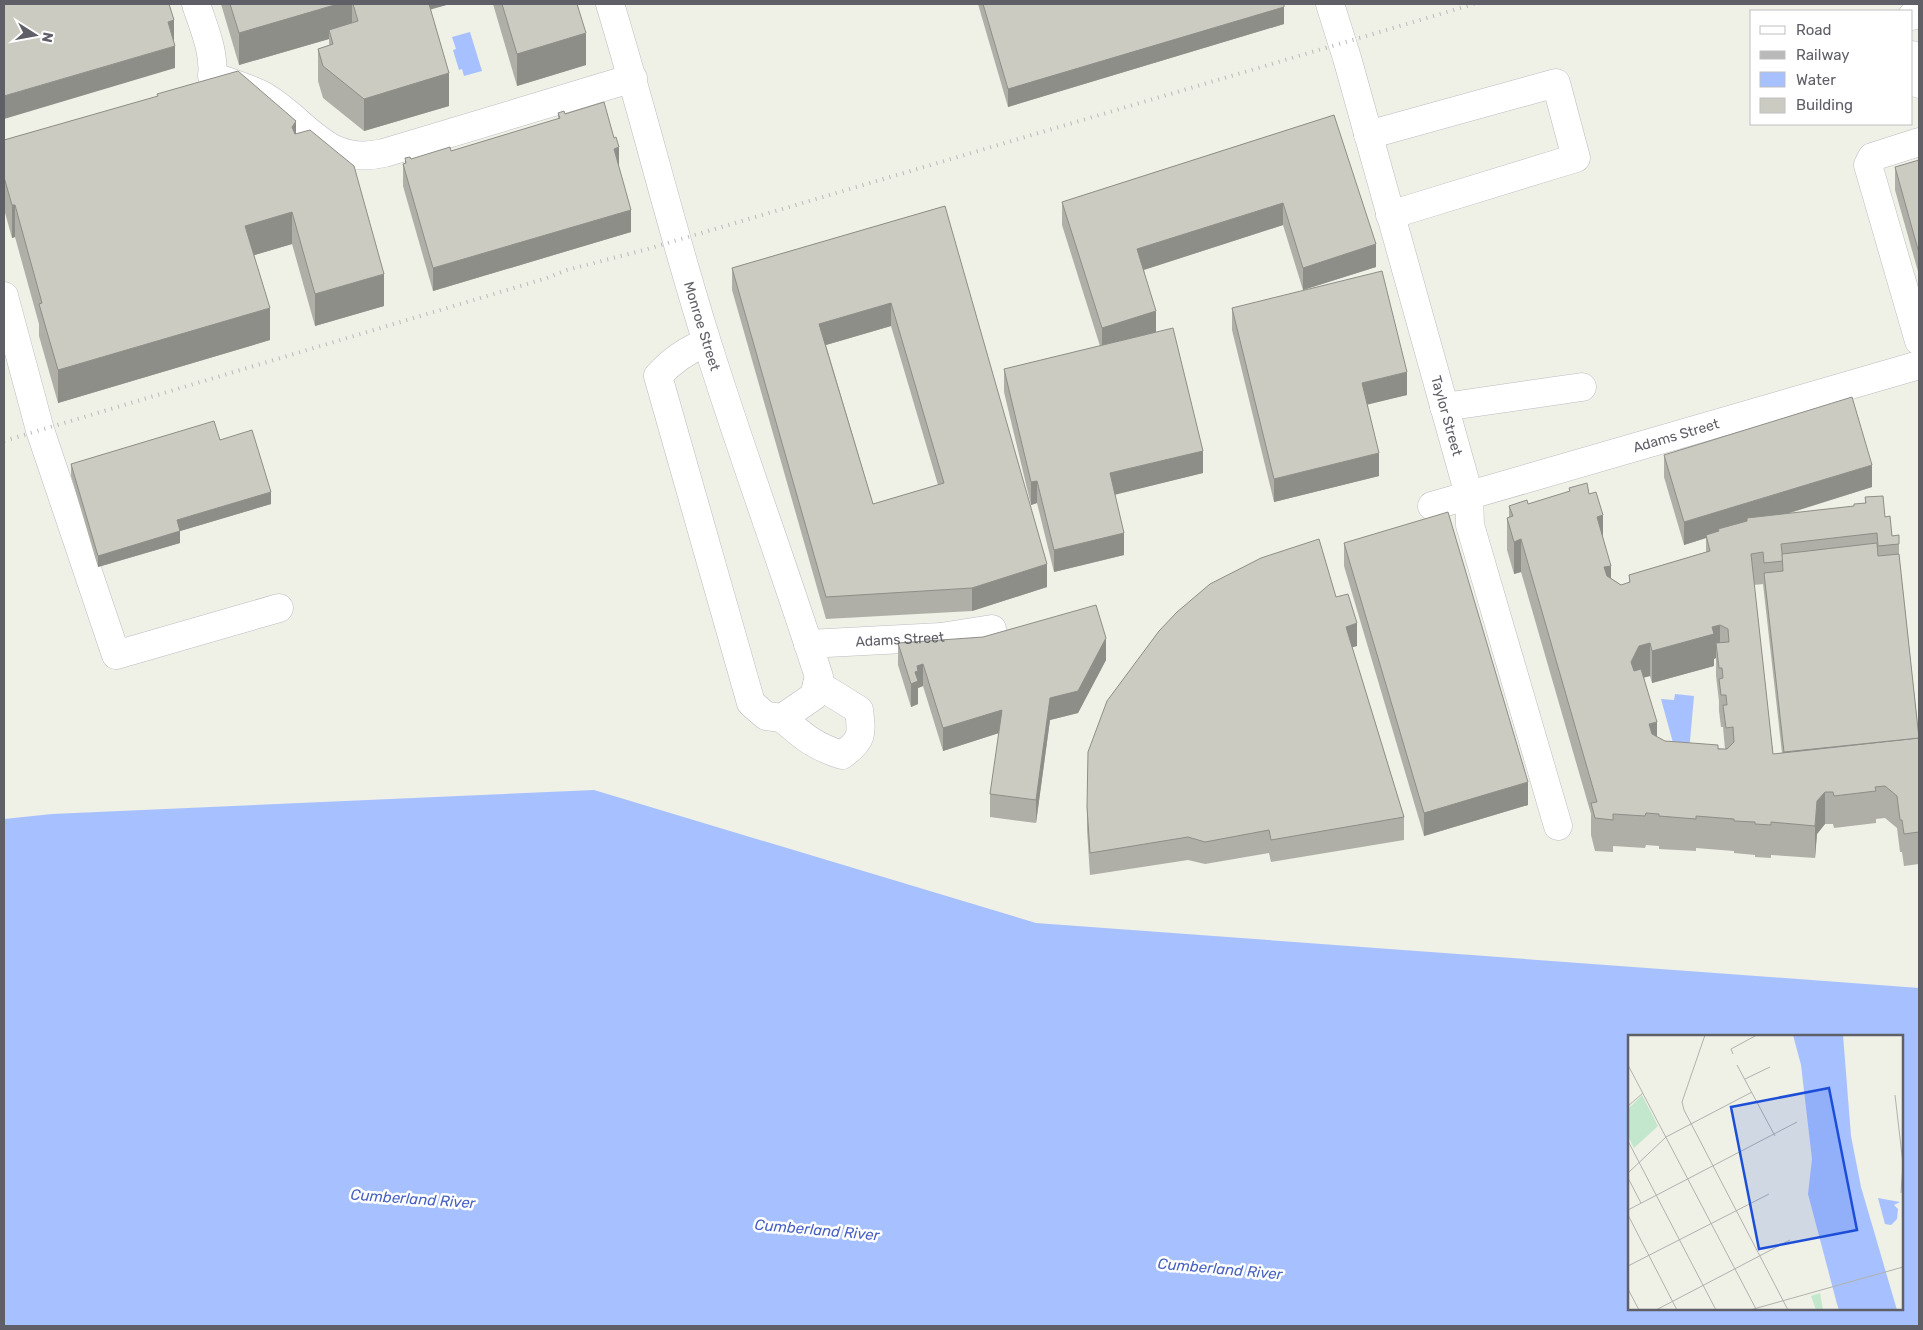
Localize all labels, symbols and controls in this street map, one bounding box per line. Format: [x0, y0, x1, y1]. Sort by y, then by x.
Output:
north arrow [10, 10, 60, 60]
legend [1750, 10, 1913, 125]
text: Road [1796, 21, 1832, 39]
text: N [38, 31, 57, 44]
text: Railway [1796, 46, 1850, 64]
text: Water [1796, 71, 1836, 89]
text: Building [1796, 96, 1853, 114]
street label: Monroe Street [680, 279, 724, 374]
street label: Taylor Street [1427, 374, 1466, 458]
street label: Adams Street [1631, 415, 1722, 456]
street label: Adams Street [855, 629, 946, 650]
inset map [1628, 1035, 1903, 1310]
water label: Cumberland River [350, 1186, 477, 1212]
water label: Cumberland River [754, 1216, 881, 1245]
water label: Cumberland River [1157, 1255, 1284, 1284]

